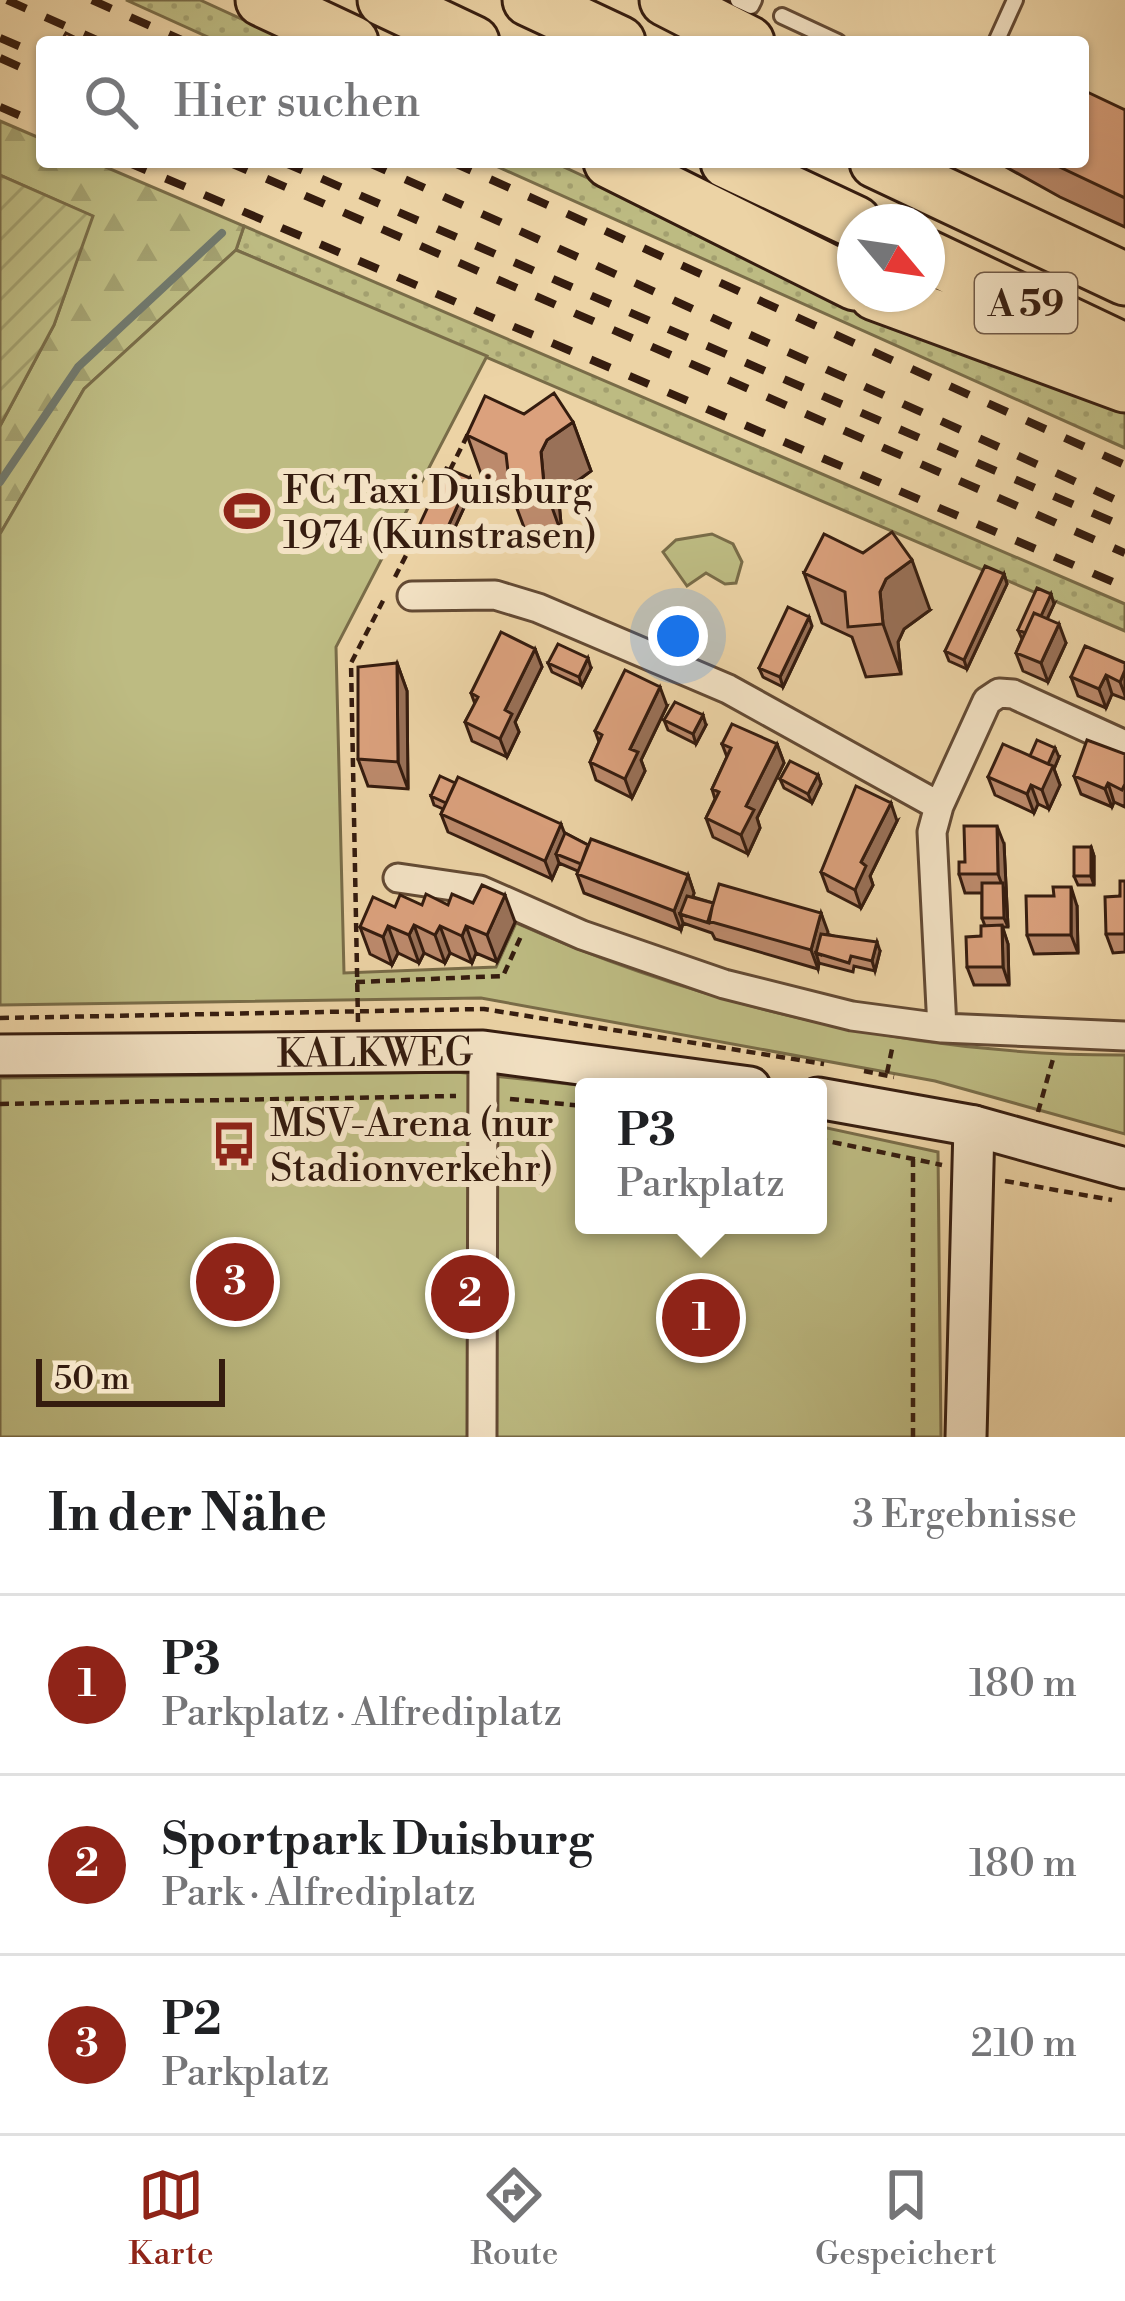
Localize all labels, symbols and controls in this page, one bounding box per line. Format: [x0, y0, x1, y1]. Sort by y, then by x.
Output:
search box [36, 36, 1089, 168]
icon: search [78, 69, 144, 135]
text: Hier suchen [174, 74, 420, 131]
north arrow [837, 204, 945, 312]
road number: A 59 [975, 273, 1077, 333]
place label: FC Taxi Duisburg 1974 (Kunstrasen) [283, 467, 597, 561]
sports icon: FC Taxi Duisburg 1974 (Kunstrasen) [222, 486, 272, 536]
your location [648, 606, 708, 666]
street label: KALKWEG [276, 1029, 474, 1080]
popup [575, 1078, 827, 1234]
place label: MSV-Arena (nur Stadionverkehr) [270, 1100, 554, 1194]
text: P3 [617, 1103, 676, 1160]
bus stop icon: MSV-Arena (nur Stadionverkehr) [209, 1119, 259, 1169]
text: Parkplatz [617, 1160, 785, 1209]
pin: 3 [196, 1237, 274, 1327]
pin: 2 [431, 1249, 509, 1339]
pin: 1 [662, 1273, 740, 1363]
scale bar [36, 1353, 225, 1406]
text: 50 m [54, 1359, 130, 1400]
text: In der Nähe [48, 1483, 327, 1547]
text: 3 Ergebnisse [852, 1491, 1077, 1540]
text: P3 [162, 1632, 221, 1689]
text: 1 [78, 1660, 96, 1709]
text: 180 m [969, 1660, 1077, 1709]
text: Parkplatz · Alfrediplatz [162, 1689, 562, 1738]
text: Sportpark Duisburg [162, 1812, 593, 1869]
text: 2 [75, 1840, 99, 1889]
text: 180 m [969, 1840, 1077, 1889]
text: Park · Alfrediplatz [162, 1869, 476, 1918]
text: P2 [162, 1992, 222, 2049]
text: 3 [75, 2020, 99, 2069]
text: 210 m [971, 2020, 1077, 2069]
text: Parkplatz [162, 2049, 329, 2098]
tab: Karte [128, 2162, 214, 2275]
tab: Route [470, 2162, 558, 2275]
tab: Gespeichert [815, 2162, 997, 2275]

